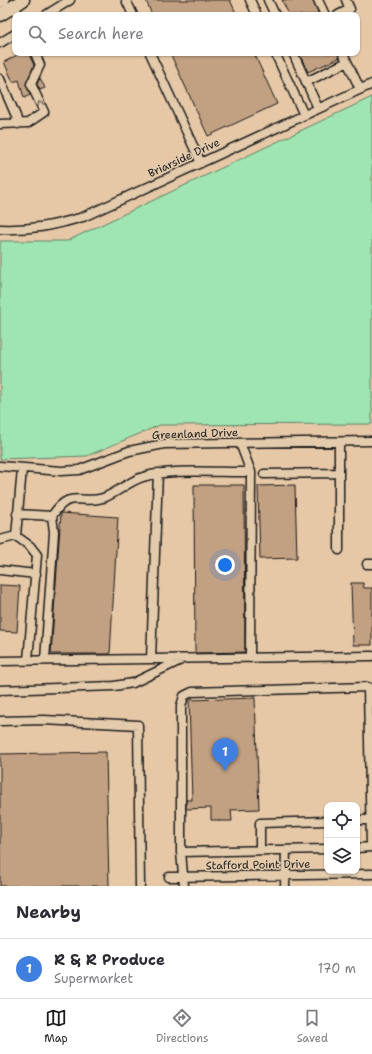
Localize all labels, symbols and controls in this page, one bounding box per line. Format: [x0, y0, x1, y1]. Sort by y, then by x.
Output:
search box [12, 12, 360, 56]
icon: search [26, 23, 48, 45]
text: Search here [58, 24, 144, 44]
one-way arrow [37, 101, 45, 108]
street label: Briarside Drive [146, 135, 222, 181]
street label: Greenland Drive [152, 425, 238, 443]
your location [215, 555, 235, 575]
pin: 1 [212, 738, 238, 771]
map controls [324, 802, 360, 874]
button: locate [324, 802, 360, 838]
button: layers [324, 838, 360, 874]
street label: Stafford Point Drive [205, 857, 311, 873]
text: Nearby [16, 901, 81, 923]
text: R & R Produce [54, 950, 165, 970]
text: 1 [26, 960, 32, 977]
text: 170 m [318, 960, 356, 977]
text: Supermarket [54, 970, 133, 987]
tab: Map [44, 1007, 68, 1046]
tab: Directions [156, 1007, 208, 1046]
tab: Saved [297, 1007, 328, 1046]

